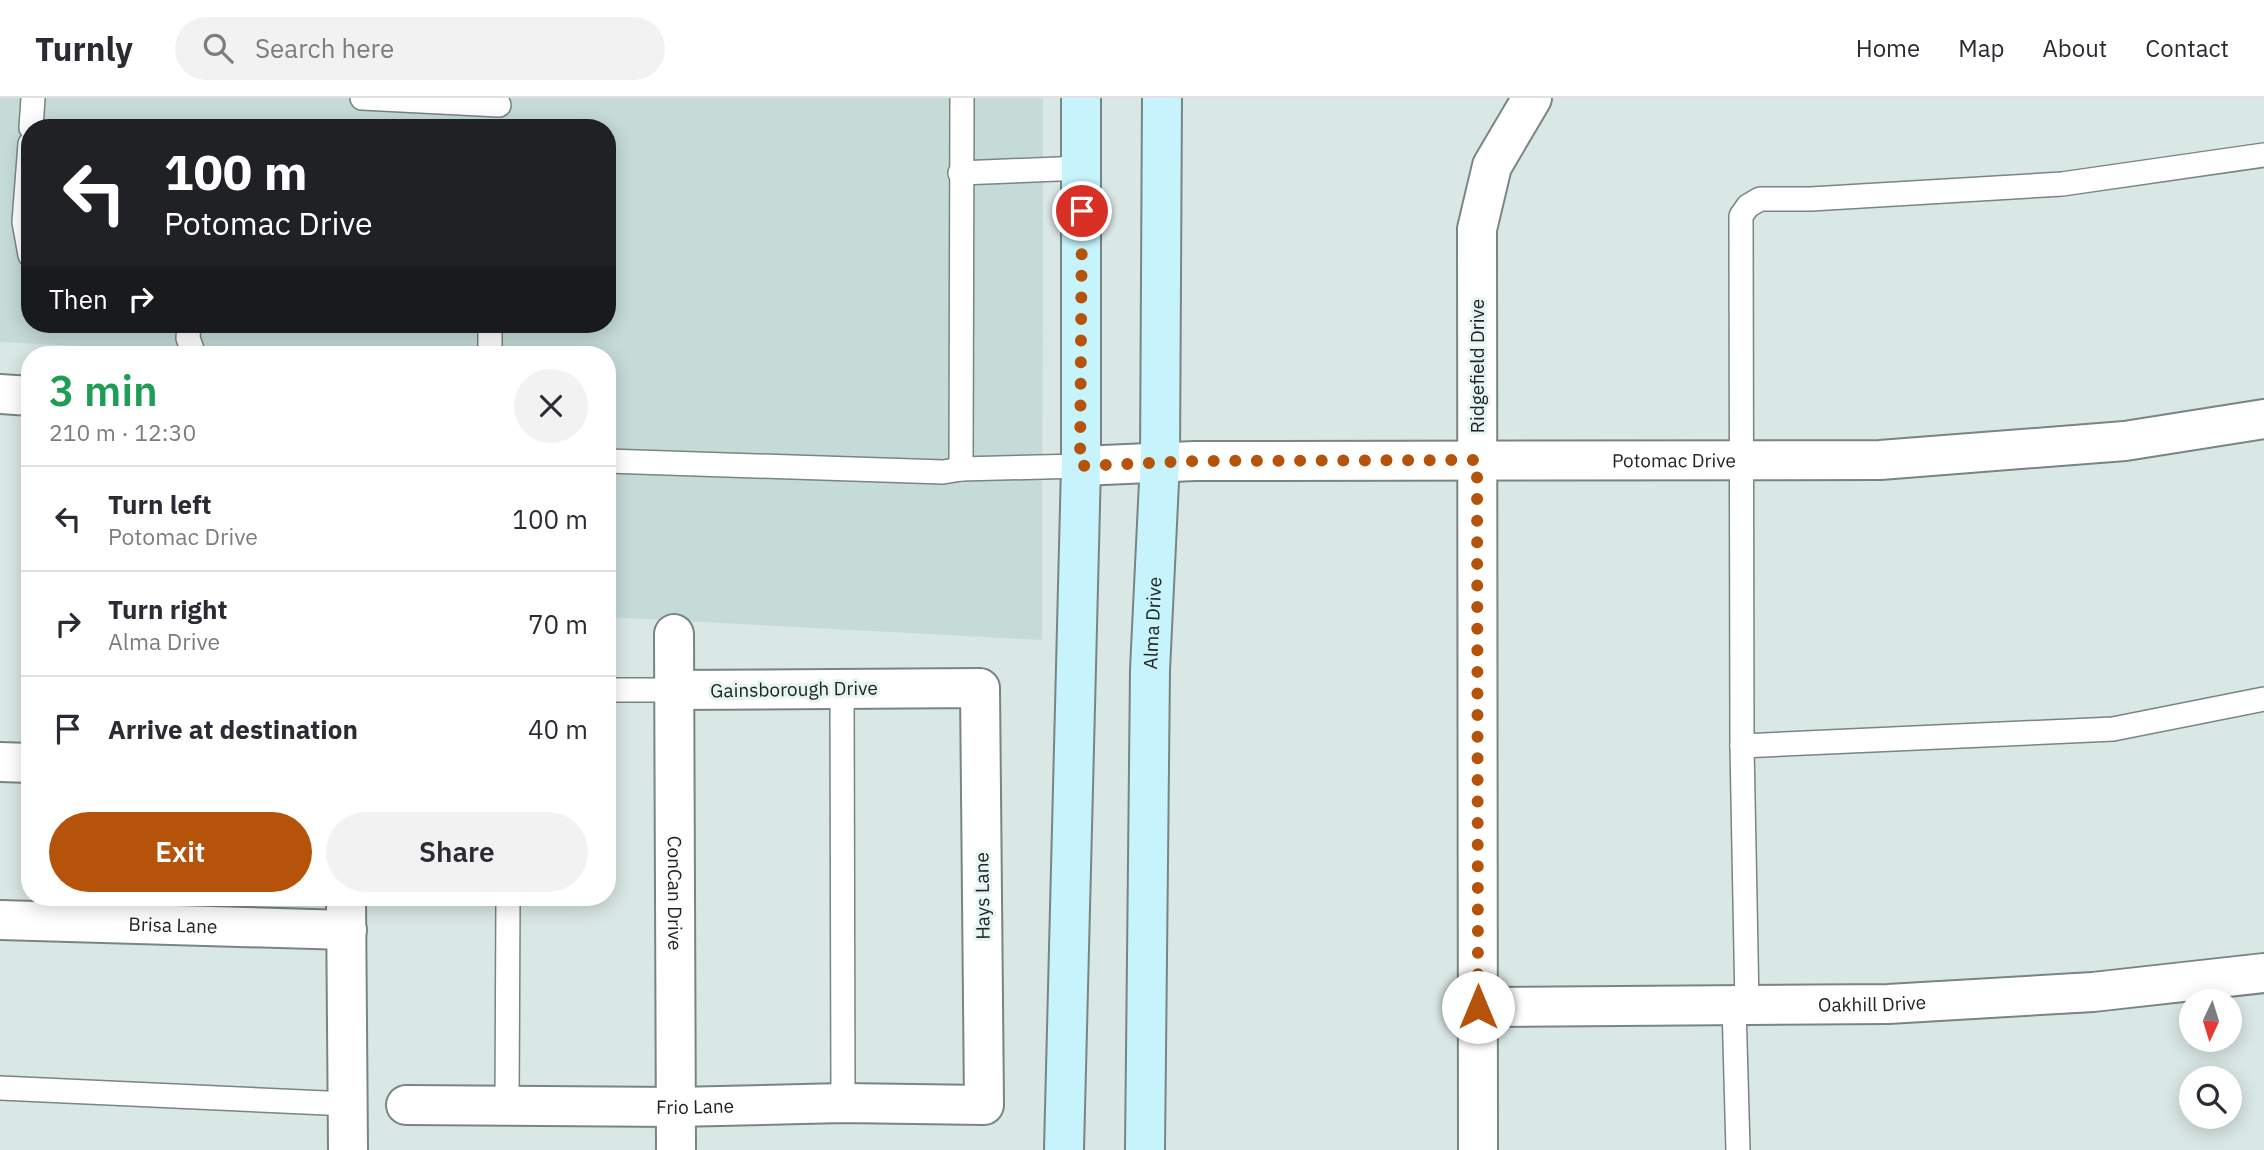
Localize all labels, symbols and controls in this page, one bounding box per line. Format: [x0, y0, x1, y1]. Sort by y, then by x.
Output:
search box [175, 17, 665, 80]
text: Turnly [35, 27, 133, 70]
icon: search [199, 29, 237, 67]
text: Search here [255, 31, 394, 65]
text: Home [1856, 32, 1920, 64]
text: Map [1958, 32, 2004, 64]
text: About [2042, 32, 2107, 64]
text: Contact [2145, 32, 2229, 64]
text: 100 m [164, 140, 308, 203]
icon: left [49, 147, 140, 238]
pin [1052, 181, 1112, 241]
icon: arrive [1063, 192, 1101, 230]
text: Potomac Drive [164, 202, 373, 244]
icon: right [122, 280, 160, 318]
text: Then [49, 282, 108, 316]
street label: Ridgefield Drive [1465, 299, 1489, 433]
text: 3 min [49, 363, 158, 418]
button: close [514, 369, 588, 443]
text: 210 m · 12:30 [49, 417, 196, 447]
street label: Potomac Drive [1612, 448, 1736, 472]
text: Turn left [108, 487, 211, 521]
icon: left [49, 500, 87, 538]
text: 100 m [512, 502, 588, 536]
text: Potomac Drive [108, 521, 258, 551]
street label: Alma Drive [1138, 576, 1166, 670]
text: Turn right [108, 592, 227, 626]
icon: right [49, 605, 87, 643]
text: 70 m [528, 607, 588, 641]
text: Alma Drive [108, 626, 220, 656]
street label: Gainsborough Drive [710, 676, 878, 702]
icon: arrive [49, 710, 87, 748]
text: Arrive at destination [108, 712, 358, 746]
text: 40 m [528, 712, 588, 746]
button: Exit [49, 812, 312, 892]
button: Share [326, 812, 588, 892]
street label: ConCan Drive [663, 836, 687, 950]
street label: Hays Lane [969, 852, 995, 940]
street label: Brisa Lane [128, 912, 218, 938]
position arrow [1441, 970, 1515, 1044]
north arrow [2179, 989, 2242, 1052]
map controls [2179, 989, 2242, 1129]
street label: Oakhill Drive [1818, 990, 1927, 1017]
button: search [2179, 1066, 2242, 1129]
street label: Frio Lane [656, 1094, 734, 1119]

